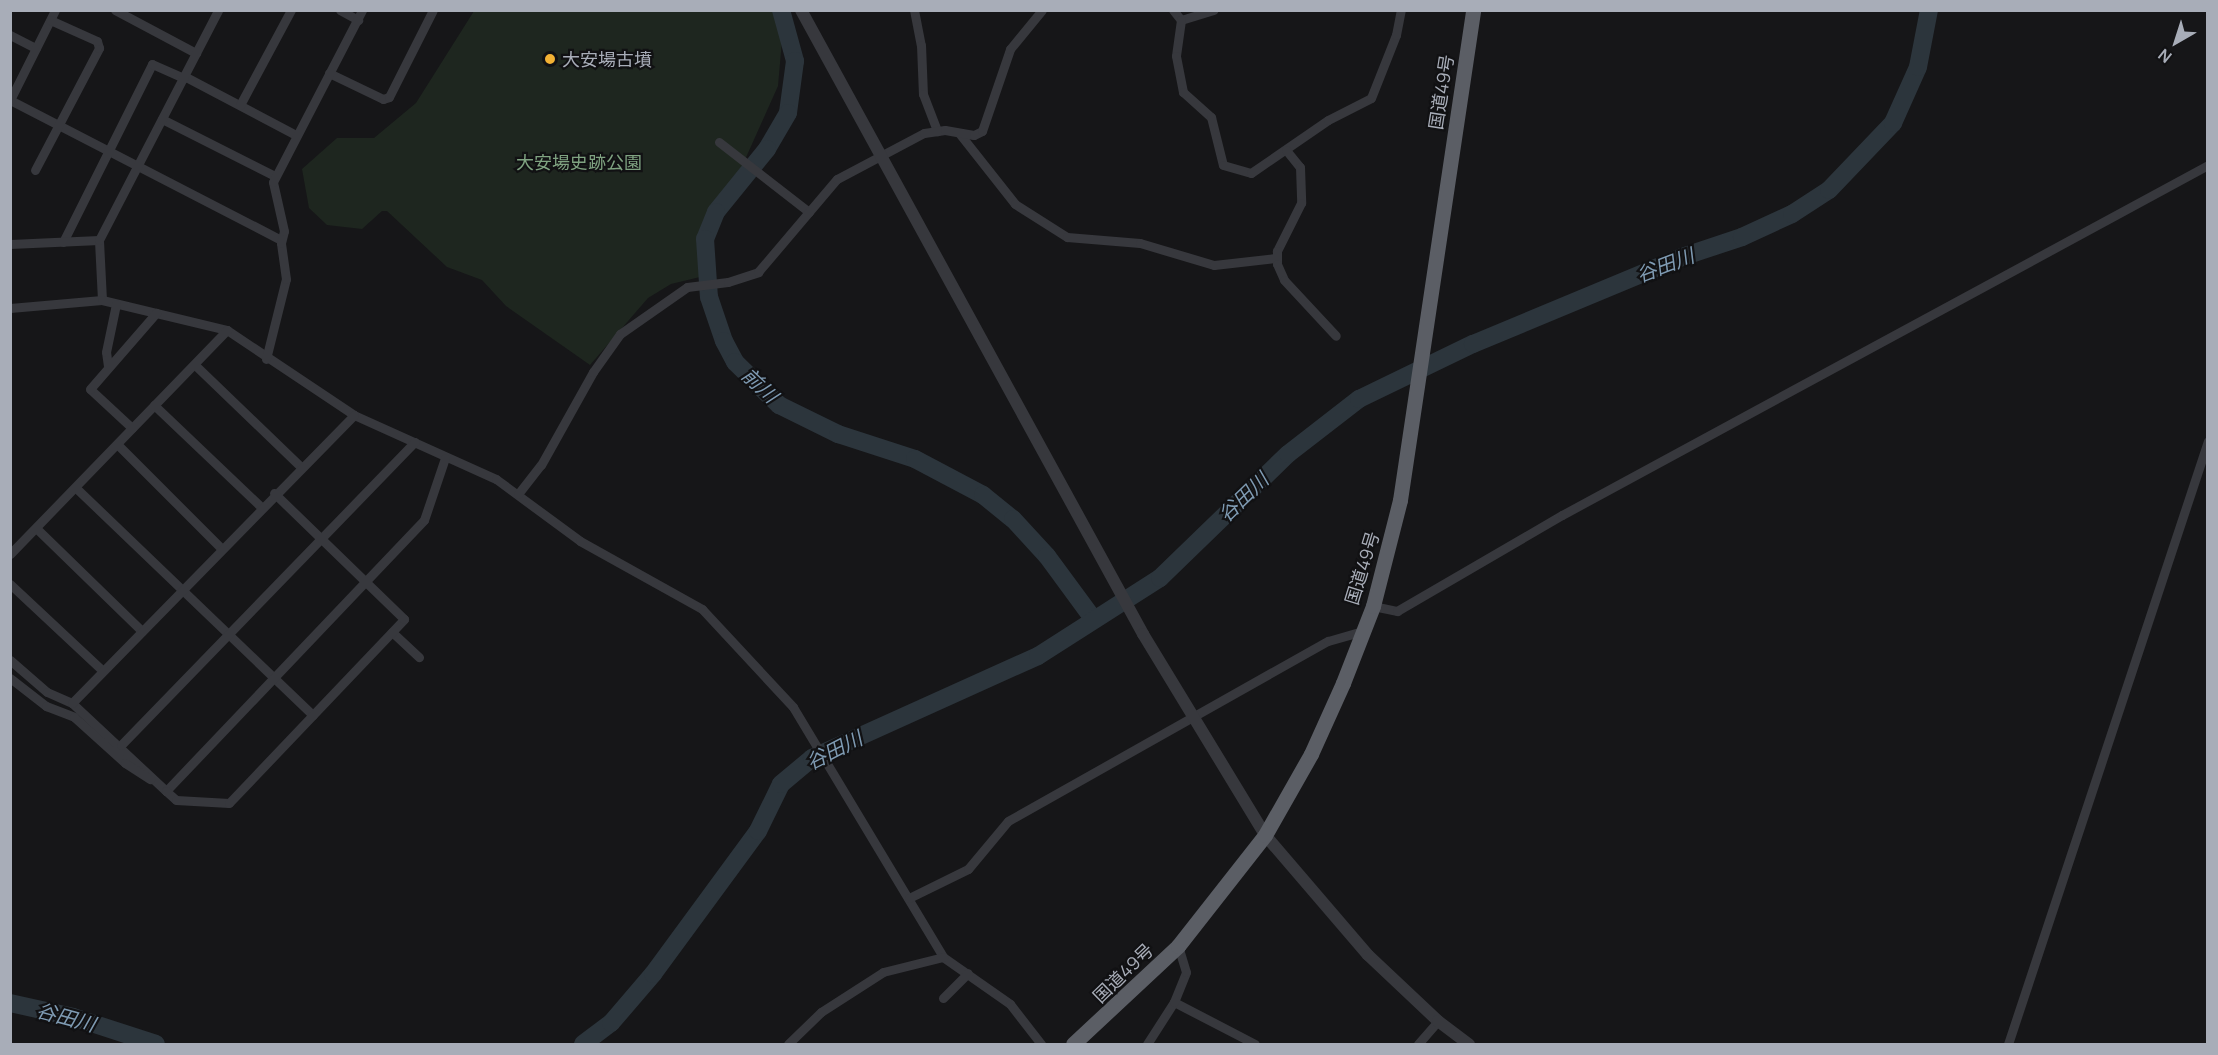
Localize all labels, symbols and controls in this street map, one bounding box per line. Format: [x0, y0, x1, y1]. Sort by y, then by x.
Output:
north arrow [2146, 12, 2206, 72]
text: N [2153, 44, 2176, 68]
place label: 大安場古墳 [562, 48, 652, 70]
marker: 大安場古墳 [543, 52, 557, 66]
street label: 国道49号 [1424, 53, 1458, 131]
park label: 大安場史跡公園 [516, 151, 642, 173]
water label: 谷田川 [1633, 243, 1697, 287]
water label: 前川 [737, 363, 783, 407]
water label: 谷田川 [1213, 468, 1273, 526]
street label: 国道49号 [1341, 529, 1383, 607]
water label: 谷田川 [802, 726, 866, 774]
street label: 国道49号 [1088, 939, 1158, 1007]
water label: 谷田川 [34, 998, 98, 1036]

